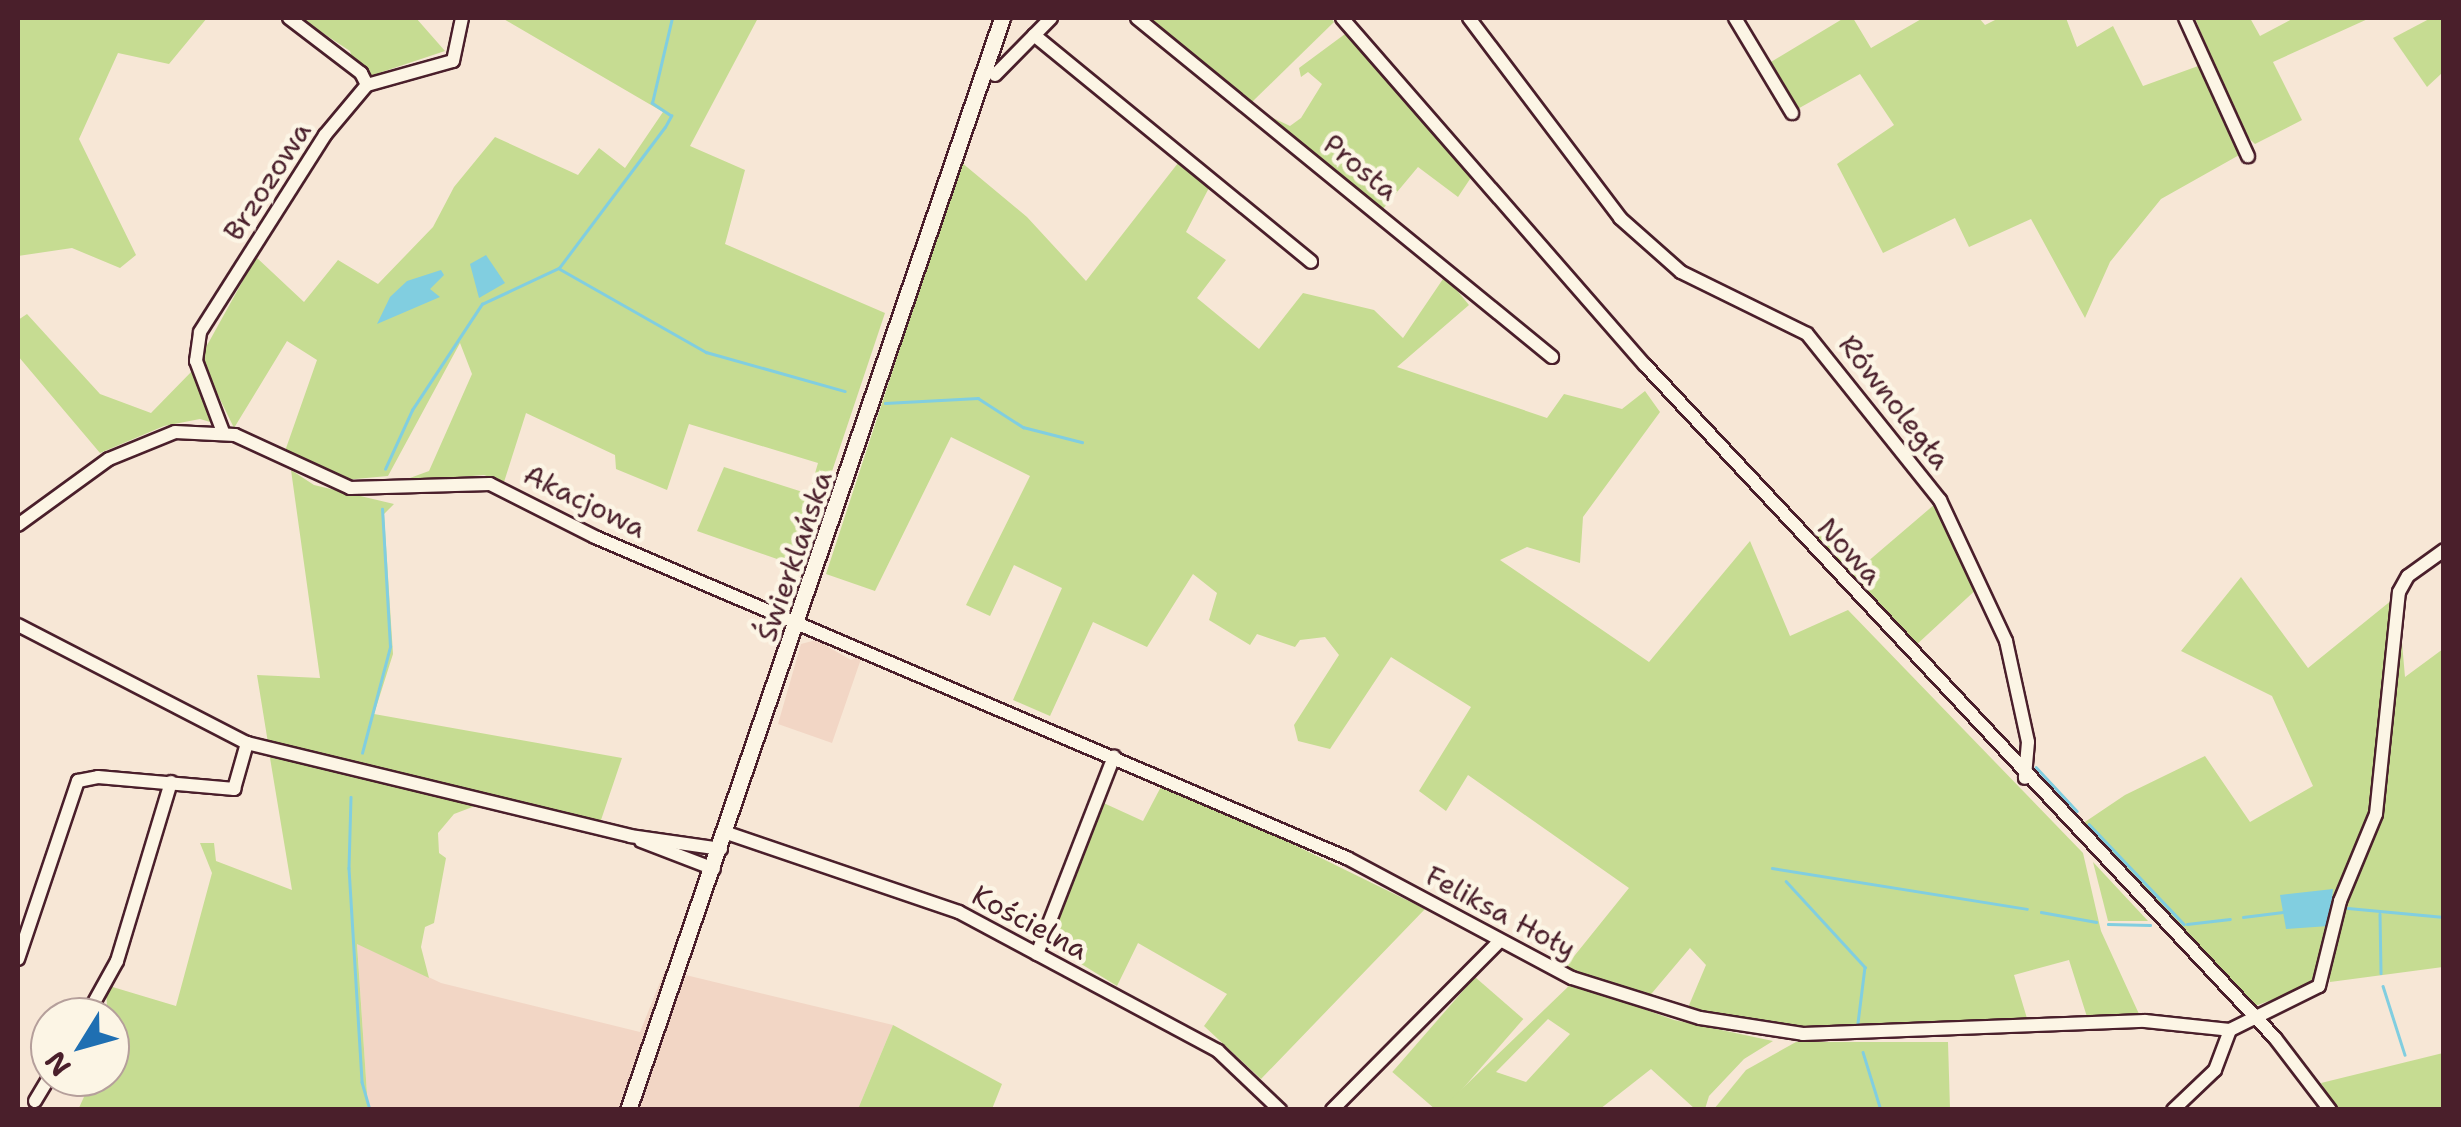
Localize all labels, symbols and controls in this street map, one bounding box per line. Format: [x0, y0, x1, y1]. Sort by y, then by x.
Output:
street label: Brzozowa [216, 115, 318, 247]
street label: Prosta [1317, 127, 1405, 207]
street label: Równoległa [1832, 328, 1958, 476]
street label: Akacjowa [518, 457, 652, 545]
street label: Świerklańska [749, 466, 839, 646]
street label: Nowa [1811, 511, 1889, 591]
street label: Feliksa Hoły [1420, 858, 1582, 966]
street label: Kościelna [966, 878, 1094, 966]
north arrow [30, 997, 130, 1097]
text: N [36, 1044, 79, 1084]

